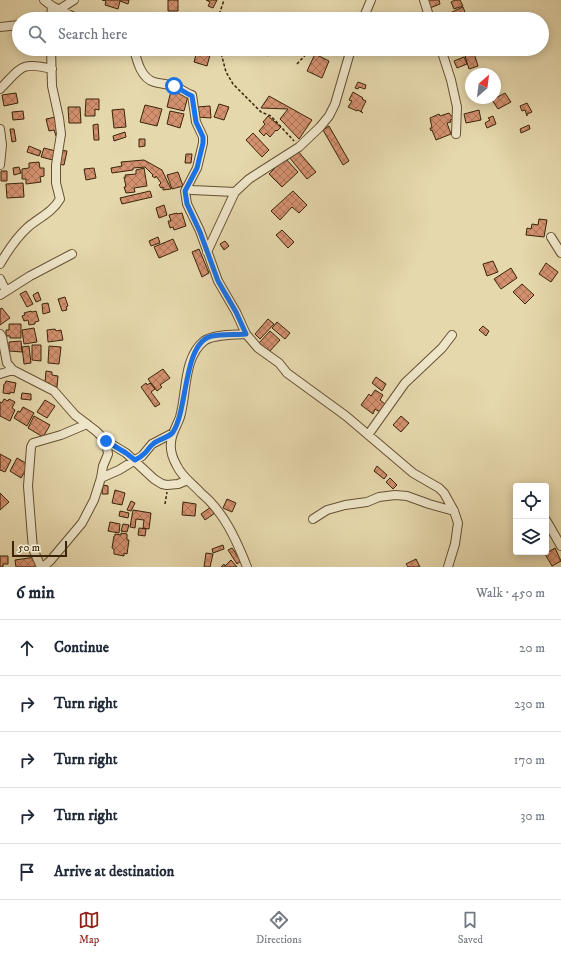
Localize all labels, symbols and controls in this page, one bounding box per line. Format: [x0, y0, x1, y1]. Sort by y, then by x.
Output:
search box [12, 12, 549, 56]
icon: search [26, 23, 48, 45]
text: Search here [58, 25, 127, 44]
north arrow [465, 68, 501, 104]
route start [165, 77, 183, 95]
route end [97, 432, 115, 450]
map controls [513, 483, 549, 555]
button: locate [513, 483, 549, 519]
button: layers [513, 519, 549, 555]
scale bar [12, 539, 67, 558]
text: 50 m [18, 541, 40, 555]
text: 6 min [16, 582, 55, 604]
text: Walk · 450 m [476, 585, 545, 601]
icon: ahead [16, 637, 38, 659]
text: Continue [54, 638, 109, 657]
text: 20 m [519, 640, 545, 656]
icon: right [16, 693, 38, 715]
text: Turn right [54, 694, 117, 713]
text: 230 m [514, 696, 545, 712]
icon: right [16, 749, 38, 771]
text: Turn right [54, 750, 117, 769]
text: 170 m [514, 752, 545, 768]
icon: right [16, 805, 38, 827]
text: Turn right [54, 806, 117, 825]
text: 30 m [521, 808, 545, 824]
icon: arrive [16, 861, 38, 883]
text: Arrive at destination [54, 862, 174, 881]
tab: Map [78, 909, 100, 947]
tab: Directions [256, 909, 302, 947]
tab: Saved [458, 909, 483, 947]

